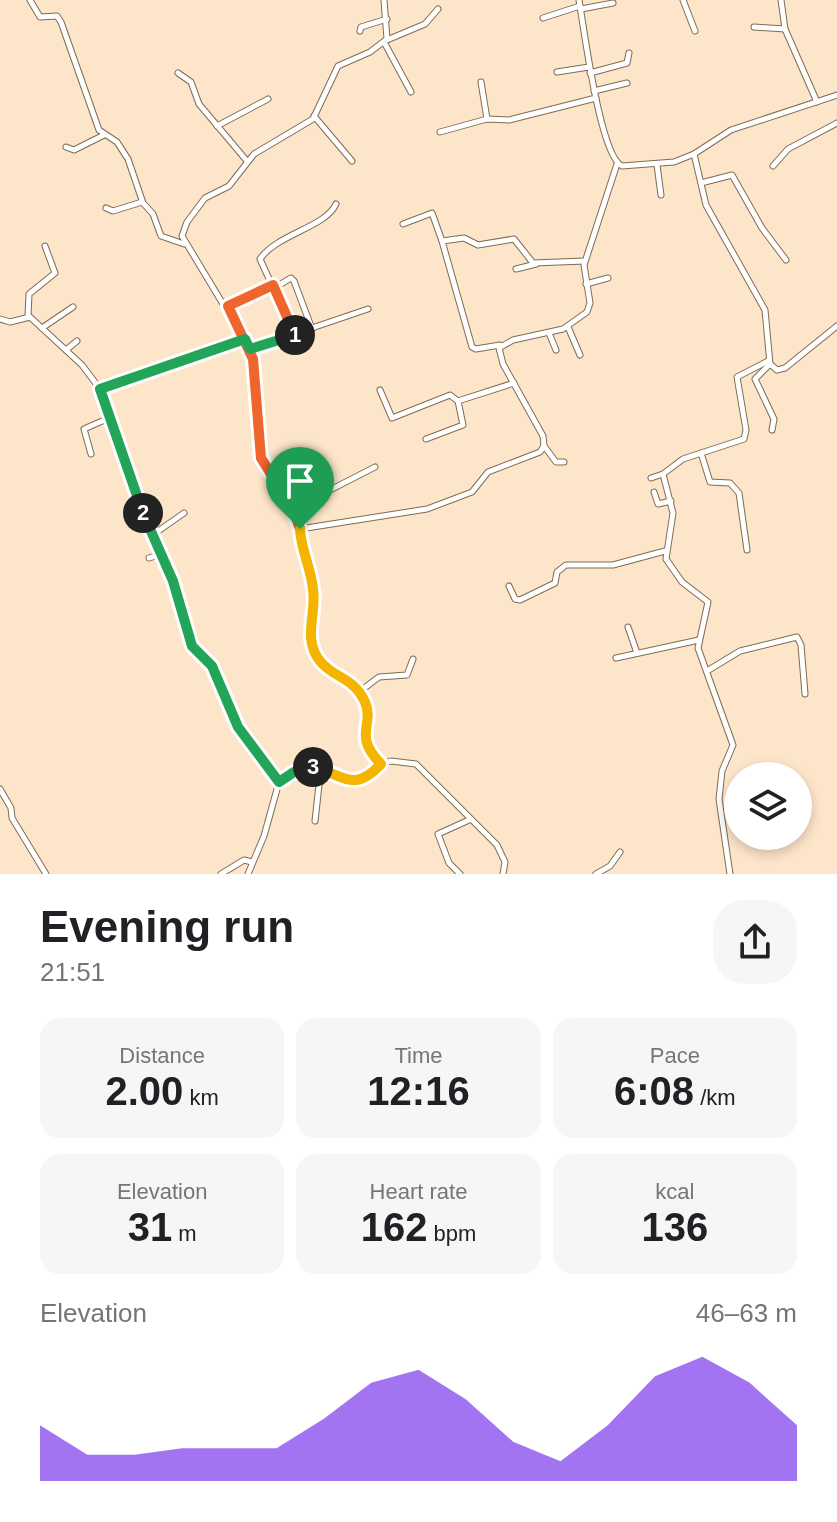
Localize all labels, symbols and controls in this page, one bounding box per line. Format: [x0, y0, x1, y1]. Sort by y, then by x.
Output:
pin: 1 [275, 315, 315, 355]
text: 1 [289, 322, 301, 347]
pin [266, 447, 334, 529]
icon: arrive [278, 459, 322, 503]
pin: 2 [123, 493, 163, 533]
text: 2 [137, 500, 149, 525]
pin: 3 [293, 747, 333, 787]
text: 3 [307, 754, 319, 779]
map controls [724, 762, 812, 850]
button: layers [724, 762, 812, 850]
button: share [713, 900, 797, 984]
text: Evening run [40, 902, 294, 951]
text: 21:51 [40, 957, 105, 987]
text: Distance [119, 1043, 205, 1068]
text: Time [394, 1043, 443, 1068]
text: Pace [650, 1043, 700, 1068]
text: 2.00 [106, 1069, 183, 1113]
text: 12:16 [367, 1069, 470, 1113]
text: 6:08 [614, 1069, 694, 1113]
text: km [183, 1085, 219, 1110]
text: /km [694, 1085, 736, 1110]
text: Elevation [117, 1179, 207, 1204]
text: Heart rate [370, 1179, 467, 1204]
text: kcal [655, 1179, 694, 1204]
text: 31 [128, 1205, 172, 1249]
text: 162 [361, 1205, 427, 1249]
text: 136 [641, 1205, 708, 1249]
text: m [172, 1221, 197, 1246]
text: bpm [427, 1221, 476, 1246]
text: Elevation [40, 1298, 147, 1328]
text: 46–63 m [696, 1298, 797, 1328]

